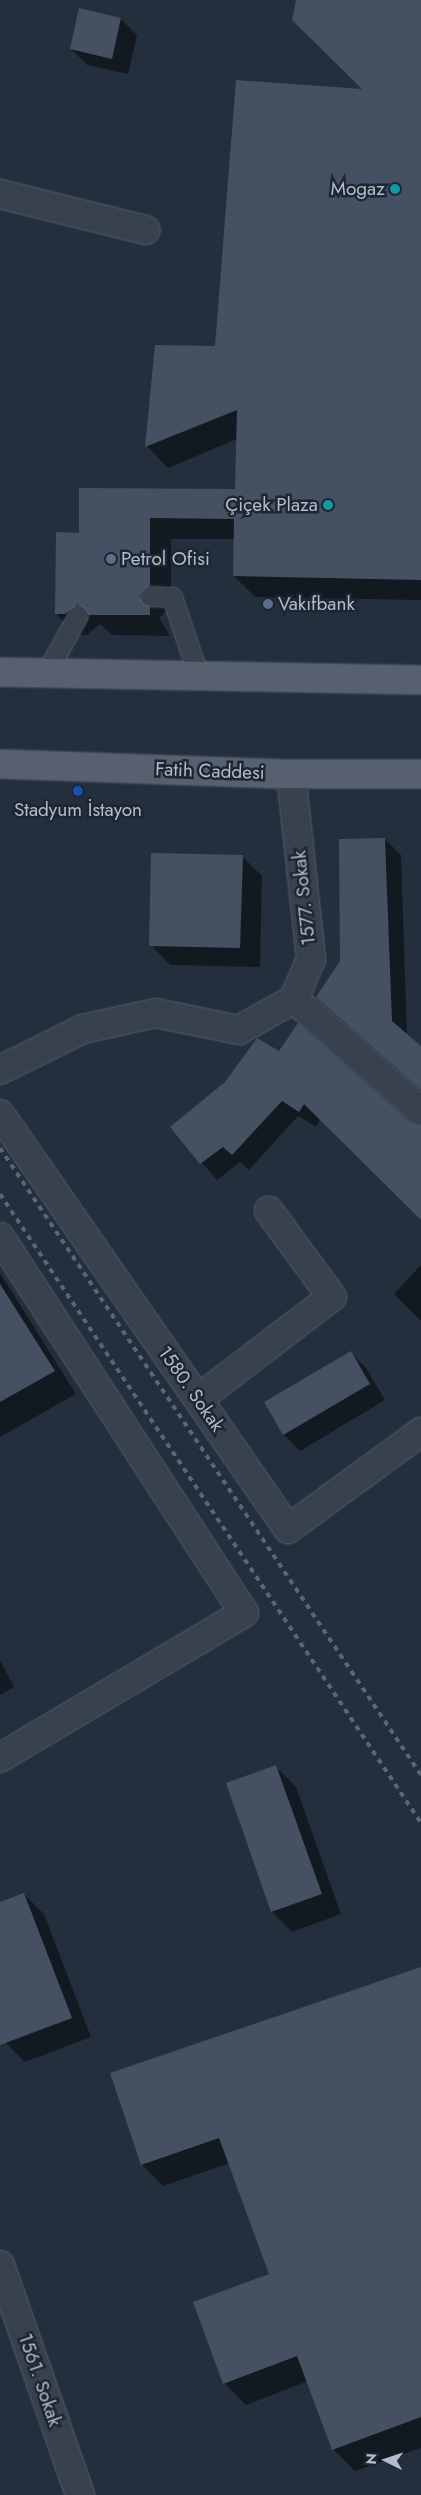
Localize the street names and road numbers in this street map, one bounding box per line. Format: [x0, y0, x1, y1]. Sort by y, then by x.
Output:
street label: Fatih Caddesi [155, 758, 265, 784]
street label: 1577. Sokak [288, 849, 320, 947]
street label: 1580. Sokak [153, 1342, 229, 1436]
street label: 1561. Sokak [13, 2331, 67, 2429]

